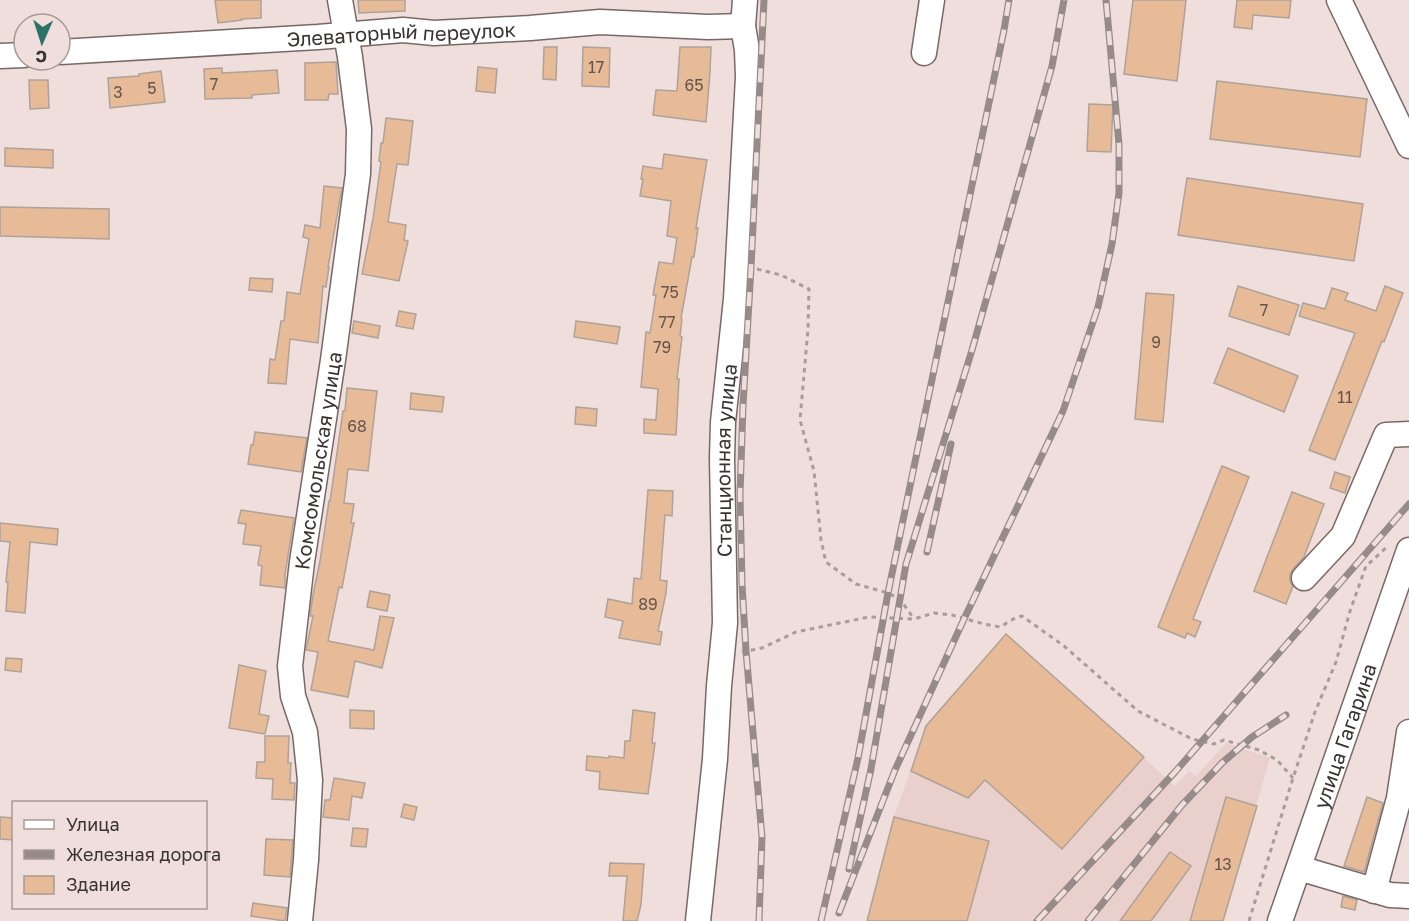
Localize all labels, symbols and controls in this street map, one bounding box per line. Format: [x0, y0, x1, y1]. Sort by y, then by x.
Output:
north arrow [12, 12, 72, 72]
street label: Элеваторный переулок [286, 17, 517, 51]
text: С [35, 47, 47, 67]
house number: 17 [588, 57, 604, 77]
house number: 7 [210, 74, 218, 94]
house number: 65 [685, 75, 703, 95]
house number: 5 [147, 78, 157, 98]
house number: 3 [113, 82, 123, 102]
house number: 75 [661, 282, 679, 302]
house number: 7 [1260, 300, 1268, 320]
house number: 77 [659, 312, 675, 332]
house number: 9 [1151, 332, 1161, 352]
house number: 79 [653, 337, 671, 357]
street label: Комсомольская улица [289, 350, 346, 571]
street label: Станционная улица [710, 362, 741, 557]
house number: 11 [1337, 387, 1353, 407]
house number: 68 [347, 416, 367, 436]
house number: 89 [638, 594, 658, 614]
street label: улица Гагарина [1308, 660, 1381, 812]
legend [12, 801, 207, 909]
text: Улица [66, 813, 120, 835]
text: Железная дорога [66, 843, 221, 865]
house number: 13 [1214, 854, 1232, 874]
text: Здание [66, 873, 131, 895]

